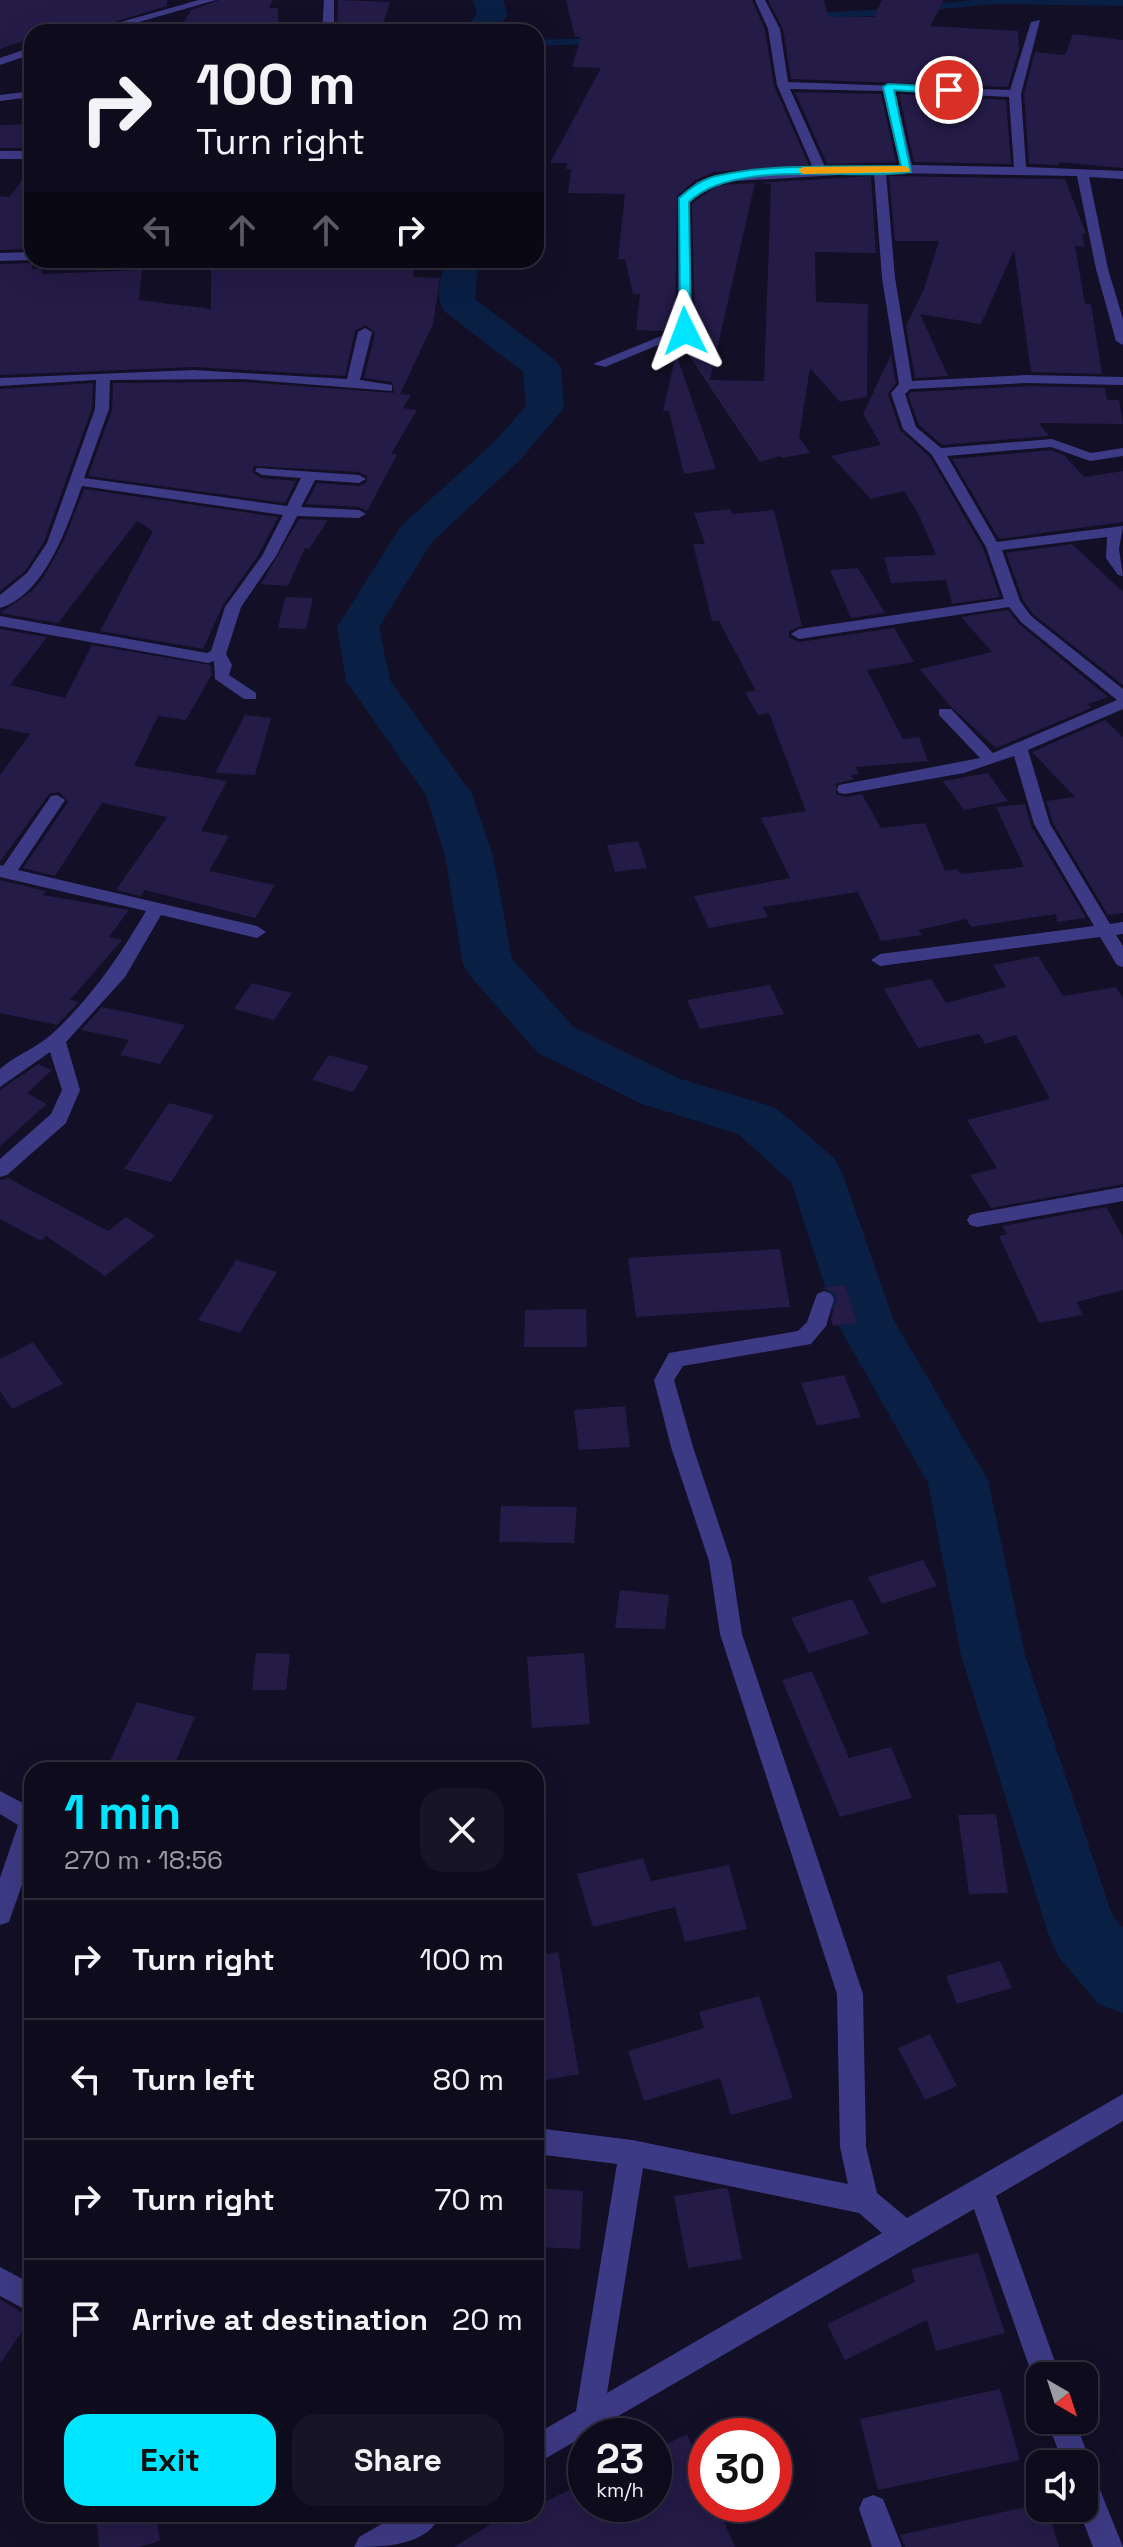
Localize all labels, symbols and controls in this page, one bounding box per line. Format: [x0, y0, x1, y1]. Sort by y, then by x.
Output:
text: 100 m [196, 49, 356, 120]
icon: right [64, 56, 168, 160]
pin [915, 56, 983, 124]
icon: arrive [927, 68, 971, 112]
text: Turn right [196, 119, 365, 165]
icon: left [136, 208, 180, 252]
icon: ahead [220, 208, 264, 252]
icon: ahead [304, 208, 348, 252]
icon: right [388, 208, 432, 252]
position arrow [643, 289, 727, 373]
text: 1 min [64, 1782, 181, 1843]
button: close [420, 1788, 504, 1872]
text: 270 m · 18:56 [64, 1843, 223, 1877]
icon: right [64, 1937, 108, 1981]
text: Turn right [132, 1940, 275, 1979]
text: 100 m [419, 1940, 504, 1979]
icon: left [64, 2057, 108, 2101]
text: Turn left [132, 2060, 255, 2099]
text: 80 m [433, 2060, 504, 2099]
icon: right [64, 2177, 108, 2221]
text: Turn right [132, 2180, 275, 2219]
text: 70 m [435, 2180, 504, 2219]
icon: arrive [64, 2297, 108, 2341]
text: Arrive at destination [132, 2300, 428, 2339]
text: 20 m [452, 2300, 523, 2339]
north arrow [1026, 2362, 1098, 2434]
map controls [1026, 2362, 1098, 2522]
button: Exit [64, 2414, 276, 2506]
button: Share [292, 2414, 504, 2506]
speed limit sign: 30 [688, 2418, 792, 2522]
text: 23 [596, 2434, 644, 2485]
button: sound [1026, 2450, 1098, 2522]
text: km/h [596, 2477, 644, 2503]

